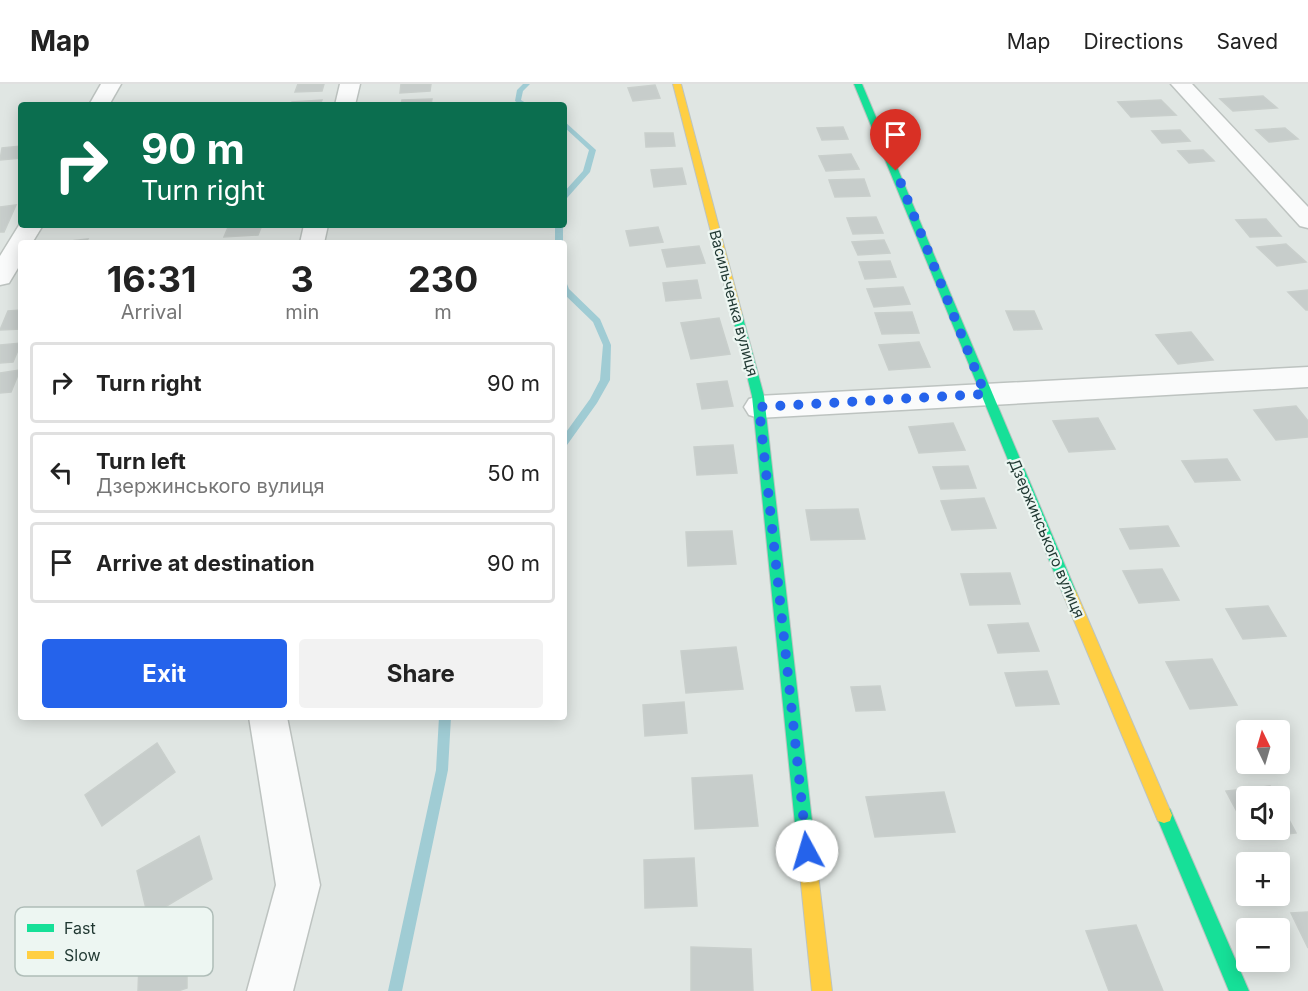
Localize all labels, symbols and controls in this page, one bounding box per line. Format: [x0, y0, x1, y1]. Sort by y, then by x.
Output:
text: Map [30, 24, 90, 58]
text: Map [1007, 29, 1050, 54]
text: Directions [1083, 29, 1184, 54]
text: Saved [1217, 29, 1278, 54]
pin [870, 109, 921, 171]
icon: arrive [879, 118, 912, 151]
text: 90 m [141, 123, 245, 174]
icon: right [42, 126, 120, 204]
text: Turn right [141, 174, 265, 207]
street label: Васильченка вулиця [705, 228, 763, 378]
text: 16:31 [107, 257, 196, 301]
text: 3 [291, 257, 314, 301]
text: 230 [408, 257, 478, 301]
text: Arrival [121, 300, 182, 324]
text: min [285, 300, 319, 324]
text: m [434, 300, 452, 324]
icon: right [45, 366, 78, 399]
text: Turn right [96, 370, 202, 396]
text: 90 m [487, 370, 540, 396]
text: Turn left [96, 448, 186, 474]
street label: Дзержинського вулиця [1005, 455, 1089, 621]
icon: left [45, 456, 78, 489]
text: 50 m [487, 460, 540, 486]
text: Дзержинського вулиця [96, 474, 325, 498]
icon: arrive [45, 546, 78, 579]
text: Arrive at destination [96, 550, 315, 576]
text: 90 m [487, 550, 540, 576]
button: Exit [42, 639, 287, 708]
button: Share [299, 639, 543, 708]
north arrow [1236, 720, 1290, 774]
map controls [1236, 720, 1290, 972]
button: sound [1236, 786, 1290, 840]
position arrow [775, 819, 839, 883]
button: + [1236, 852, 1290, 906]
legend [15, 907, 213, 976]
text: Fast [64, 918, 96, 938]
button: − [1236, 918, 1290, 972]
text: Slow [64, 945, 101, 965]

